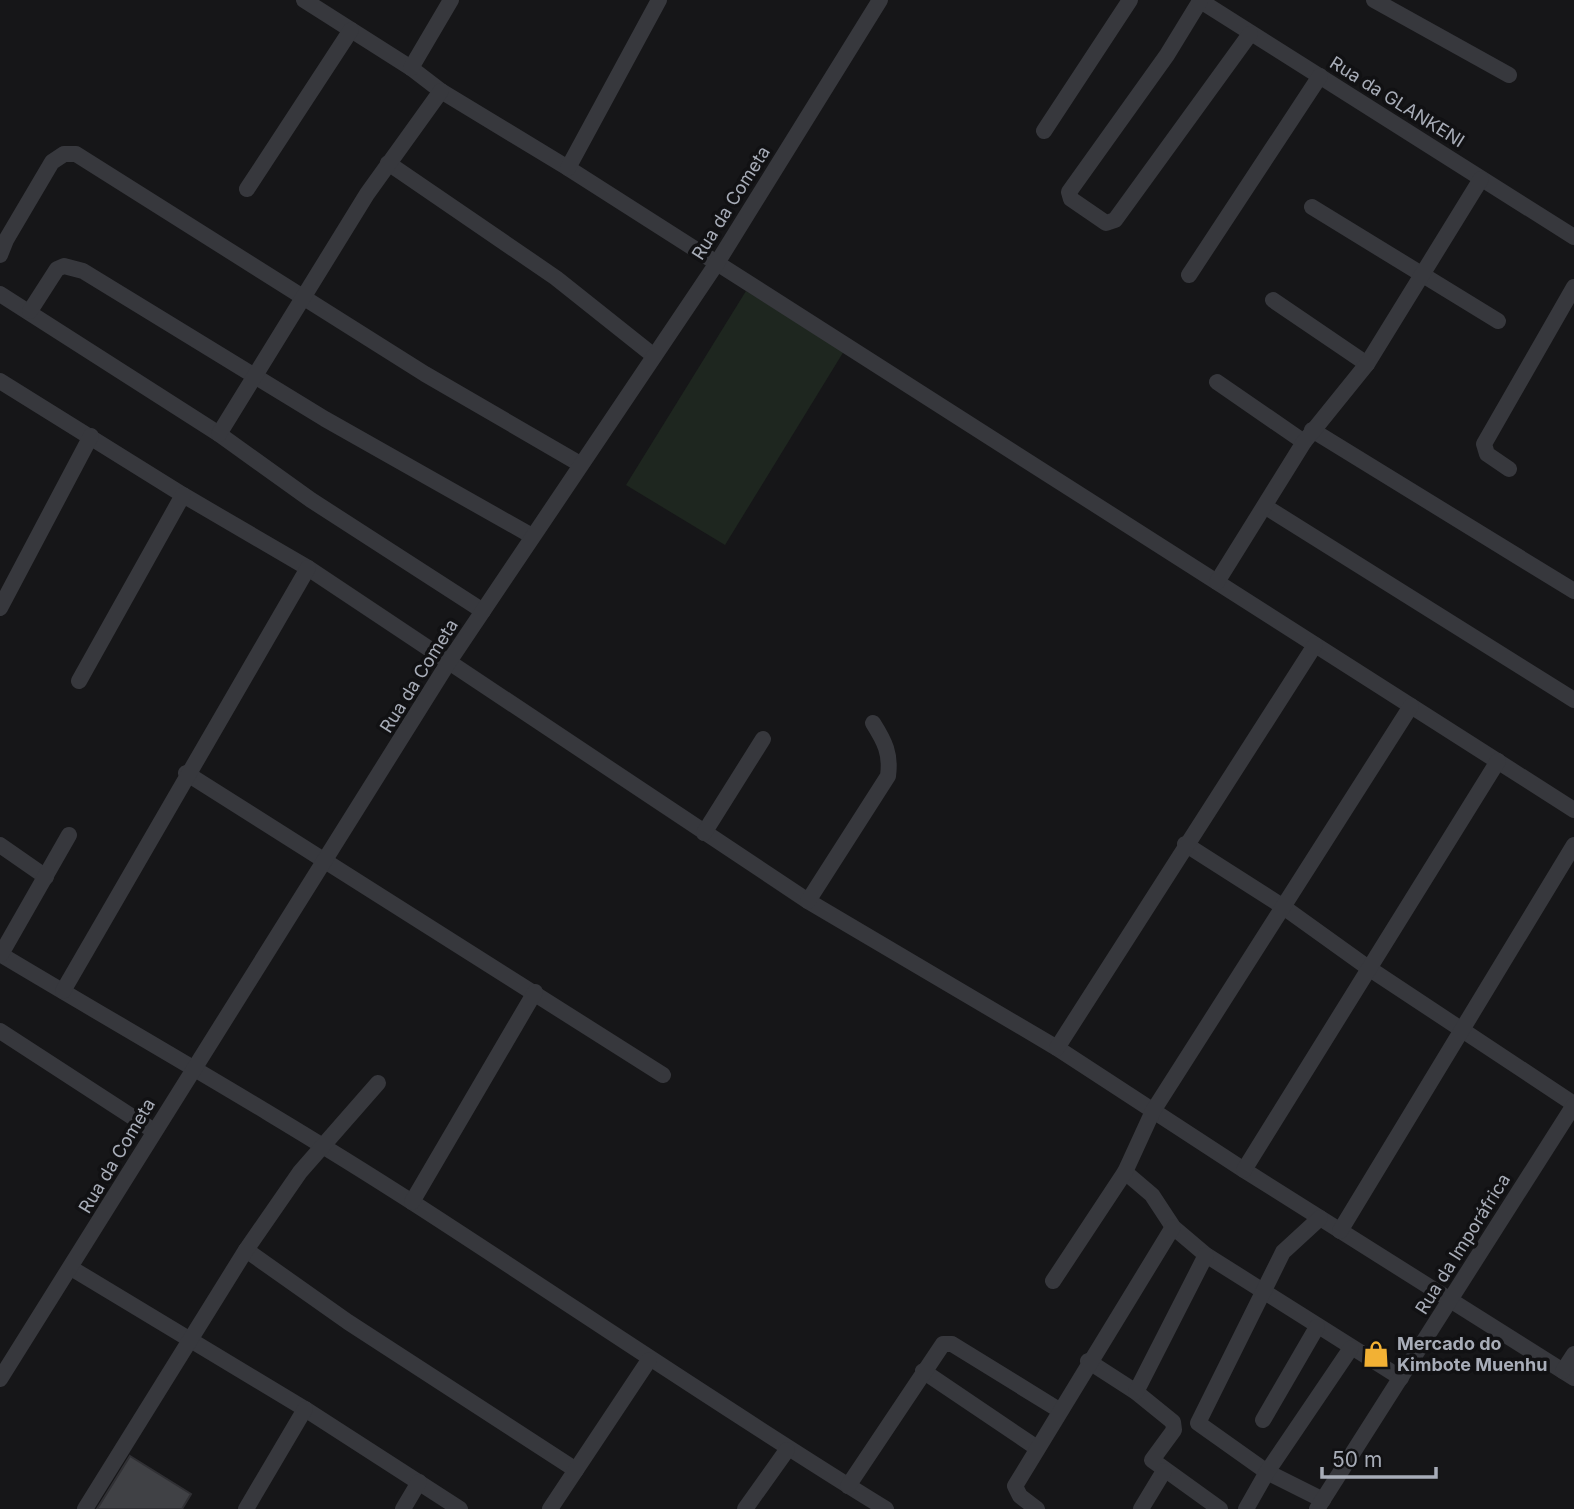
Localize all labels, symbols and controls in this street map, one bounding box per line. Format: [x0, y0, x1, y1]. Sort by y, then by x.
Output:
street label: Rua da GLANKENI [1326, 52, 1468, 151]
street label: Rua da Cometa [687, 142, 774, 263]
street label: Rua da Cometa [375, 615, 462, 736]
street label: Rua da Cometa [74, 1095, 159, 1217]
street label: Rua da Imporáfrica [1411, 1170, 1514, 1318]
place label: Mercado do Kimbote Muenhu [1397, 1333, 1548, 1375]
shop icon: Mercado do Kimbote Muenhu [1361, 1339, 1391, 1369]
scale bar [1322, 1436, 1436, 1480]
text: 50 m [1332, 1447, 1382, 1472]

